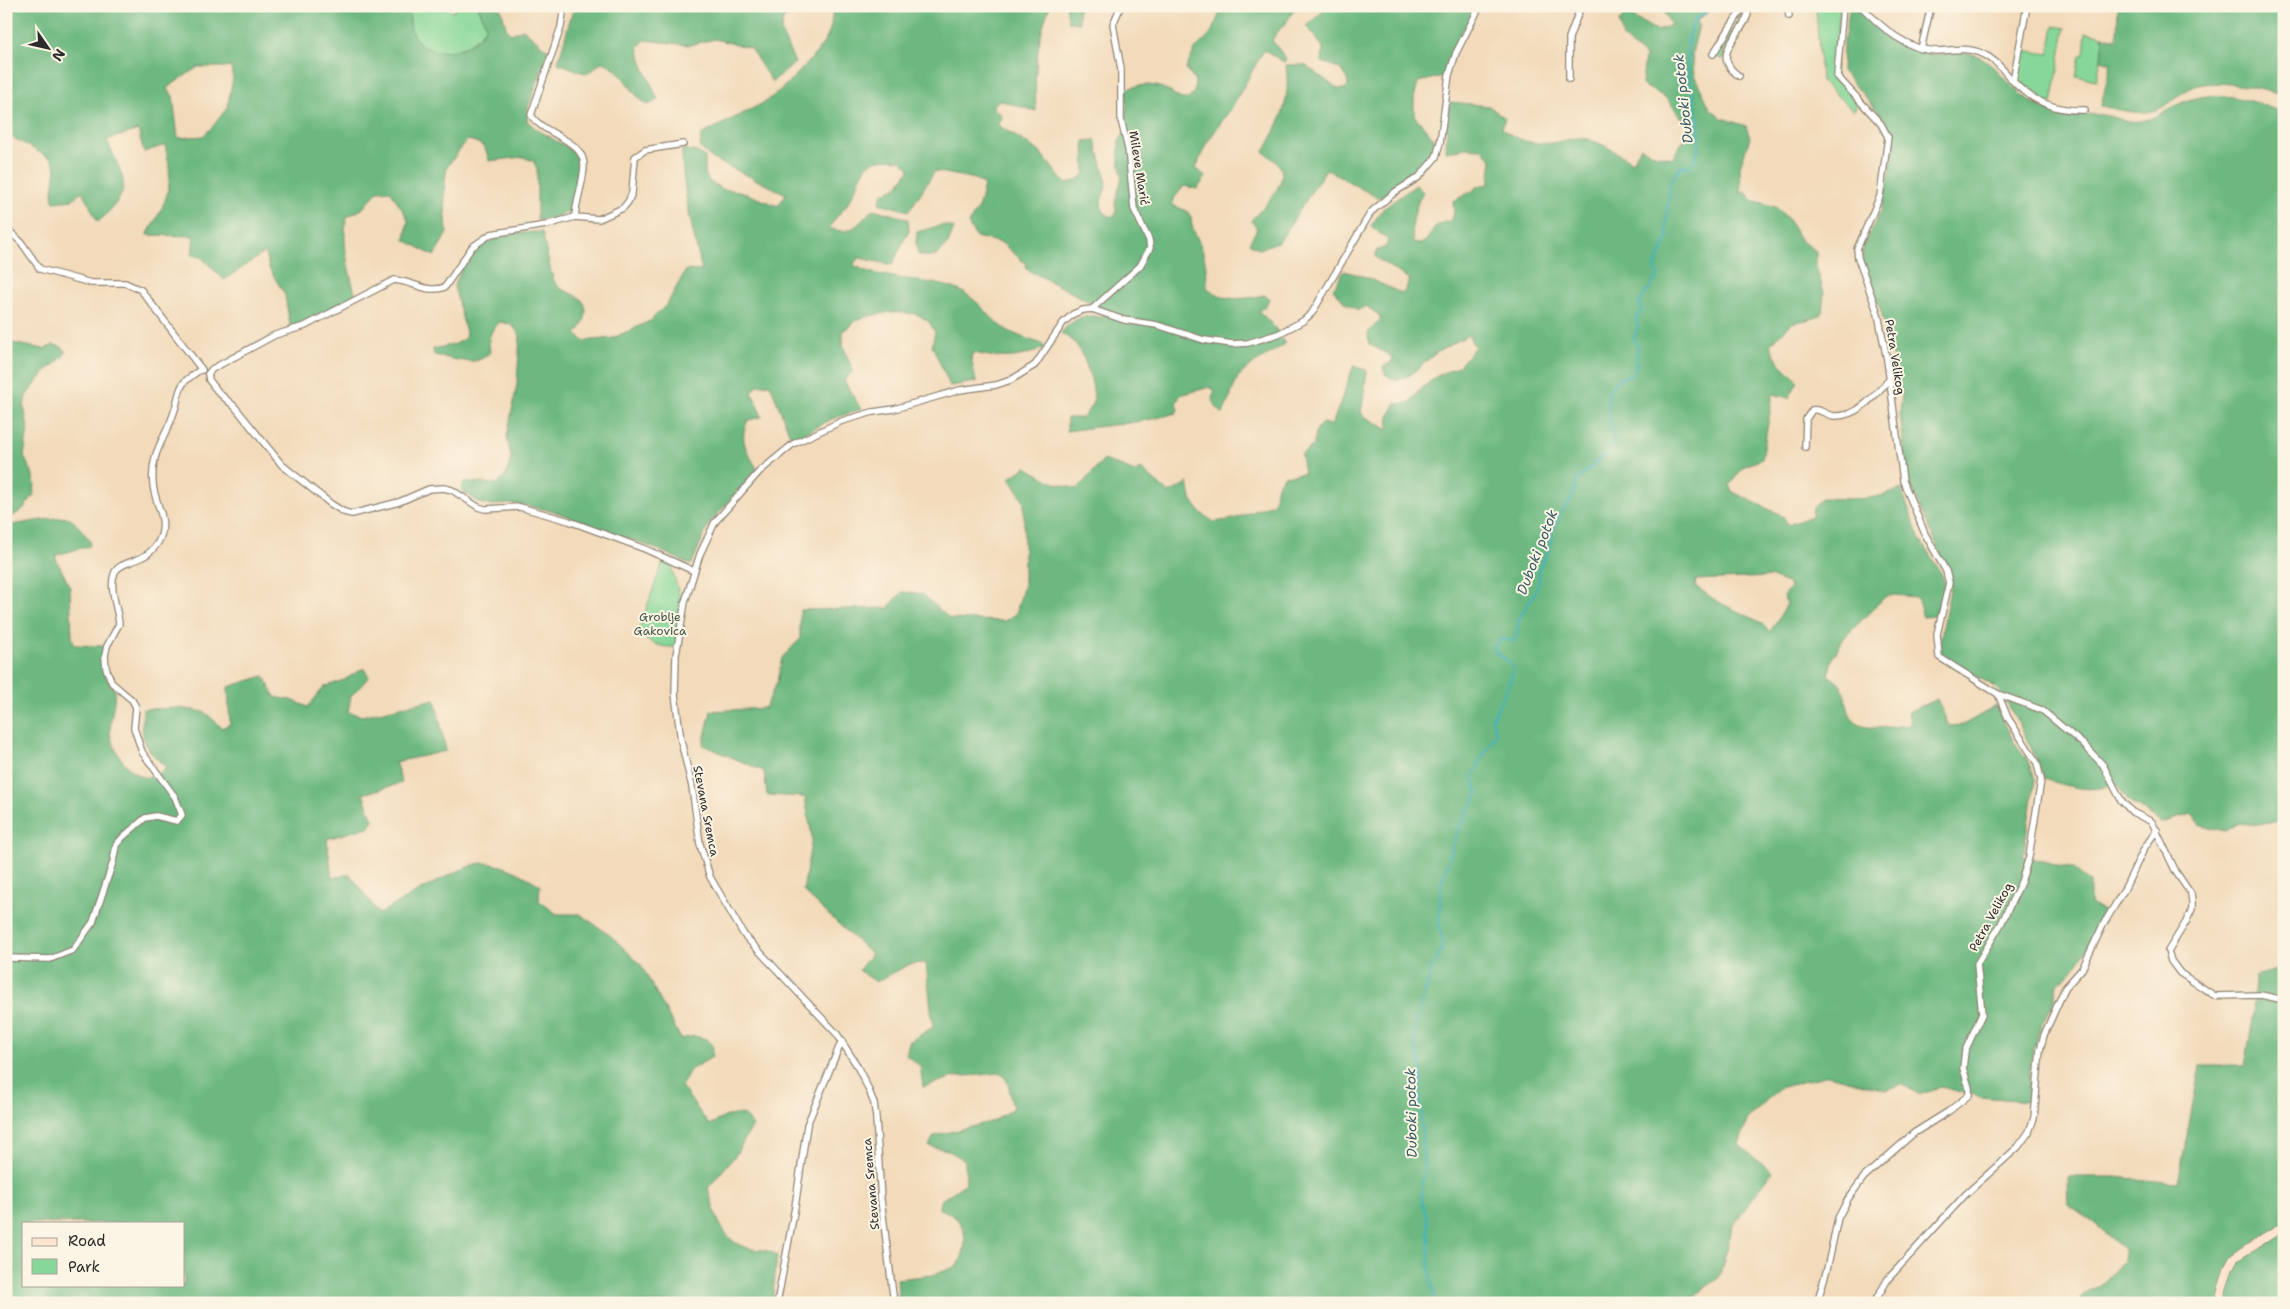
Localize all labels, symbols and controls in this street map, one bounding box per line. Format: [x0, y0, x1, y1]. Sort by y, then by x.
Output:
north arrow [22, 22, 72, 72]
text: N [48, 46, 69, 65]
water label: Duboki potok [1669, 53, 1697, 145]
street label: Mileve Marić [1125, 130, 1153, 206]
street label: Petra Velikog [1881, 318, 1909, 396]
water label: Duboki potok [1513, 507, 1561, 597]
park label: Groblje Gakovica [634, 609, 687, 639]
street label: Stevana Sremca [689, 764, 723, 858]
street label: Petra Velikog [1966, 880, 2016, 954]
water label: Duboki potok [1401, 1068, 1421, 1158]
street label: Stevana Sremca [859, 1137, 883, 1231]
legend [22, 1222, 185, 1286]
text: Road [68, 1231, 106, 1251]
text: Park [68, 1257, 100, 1277]

